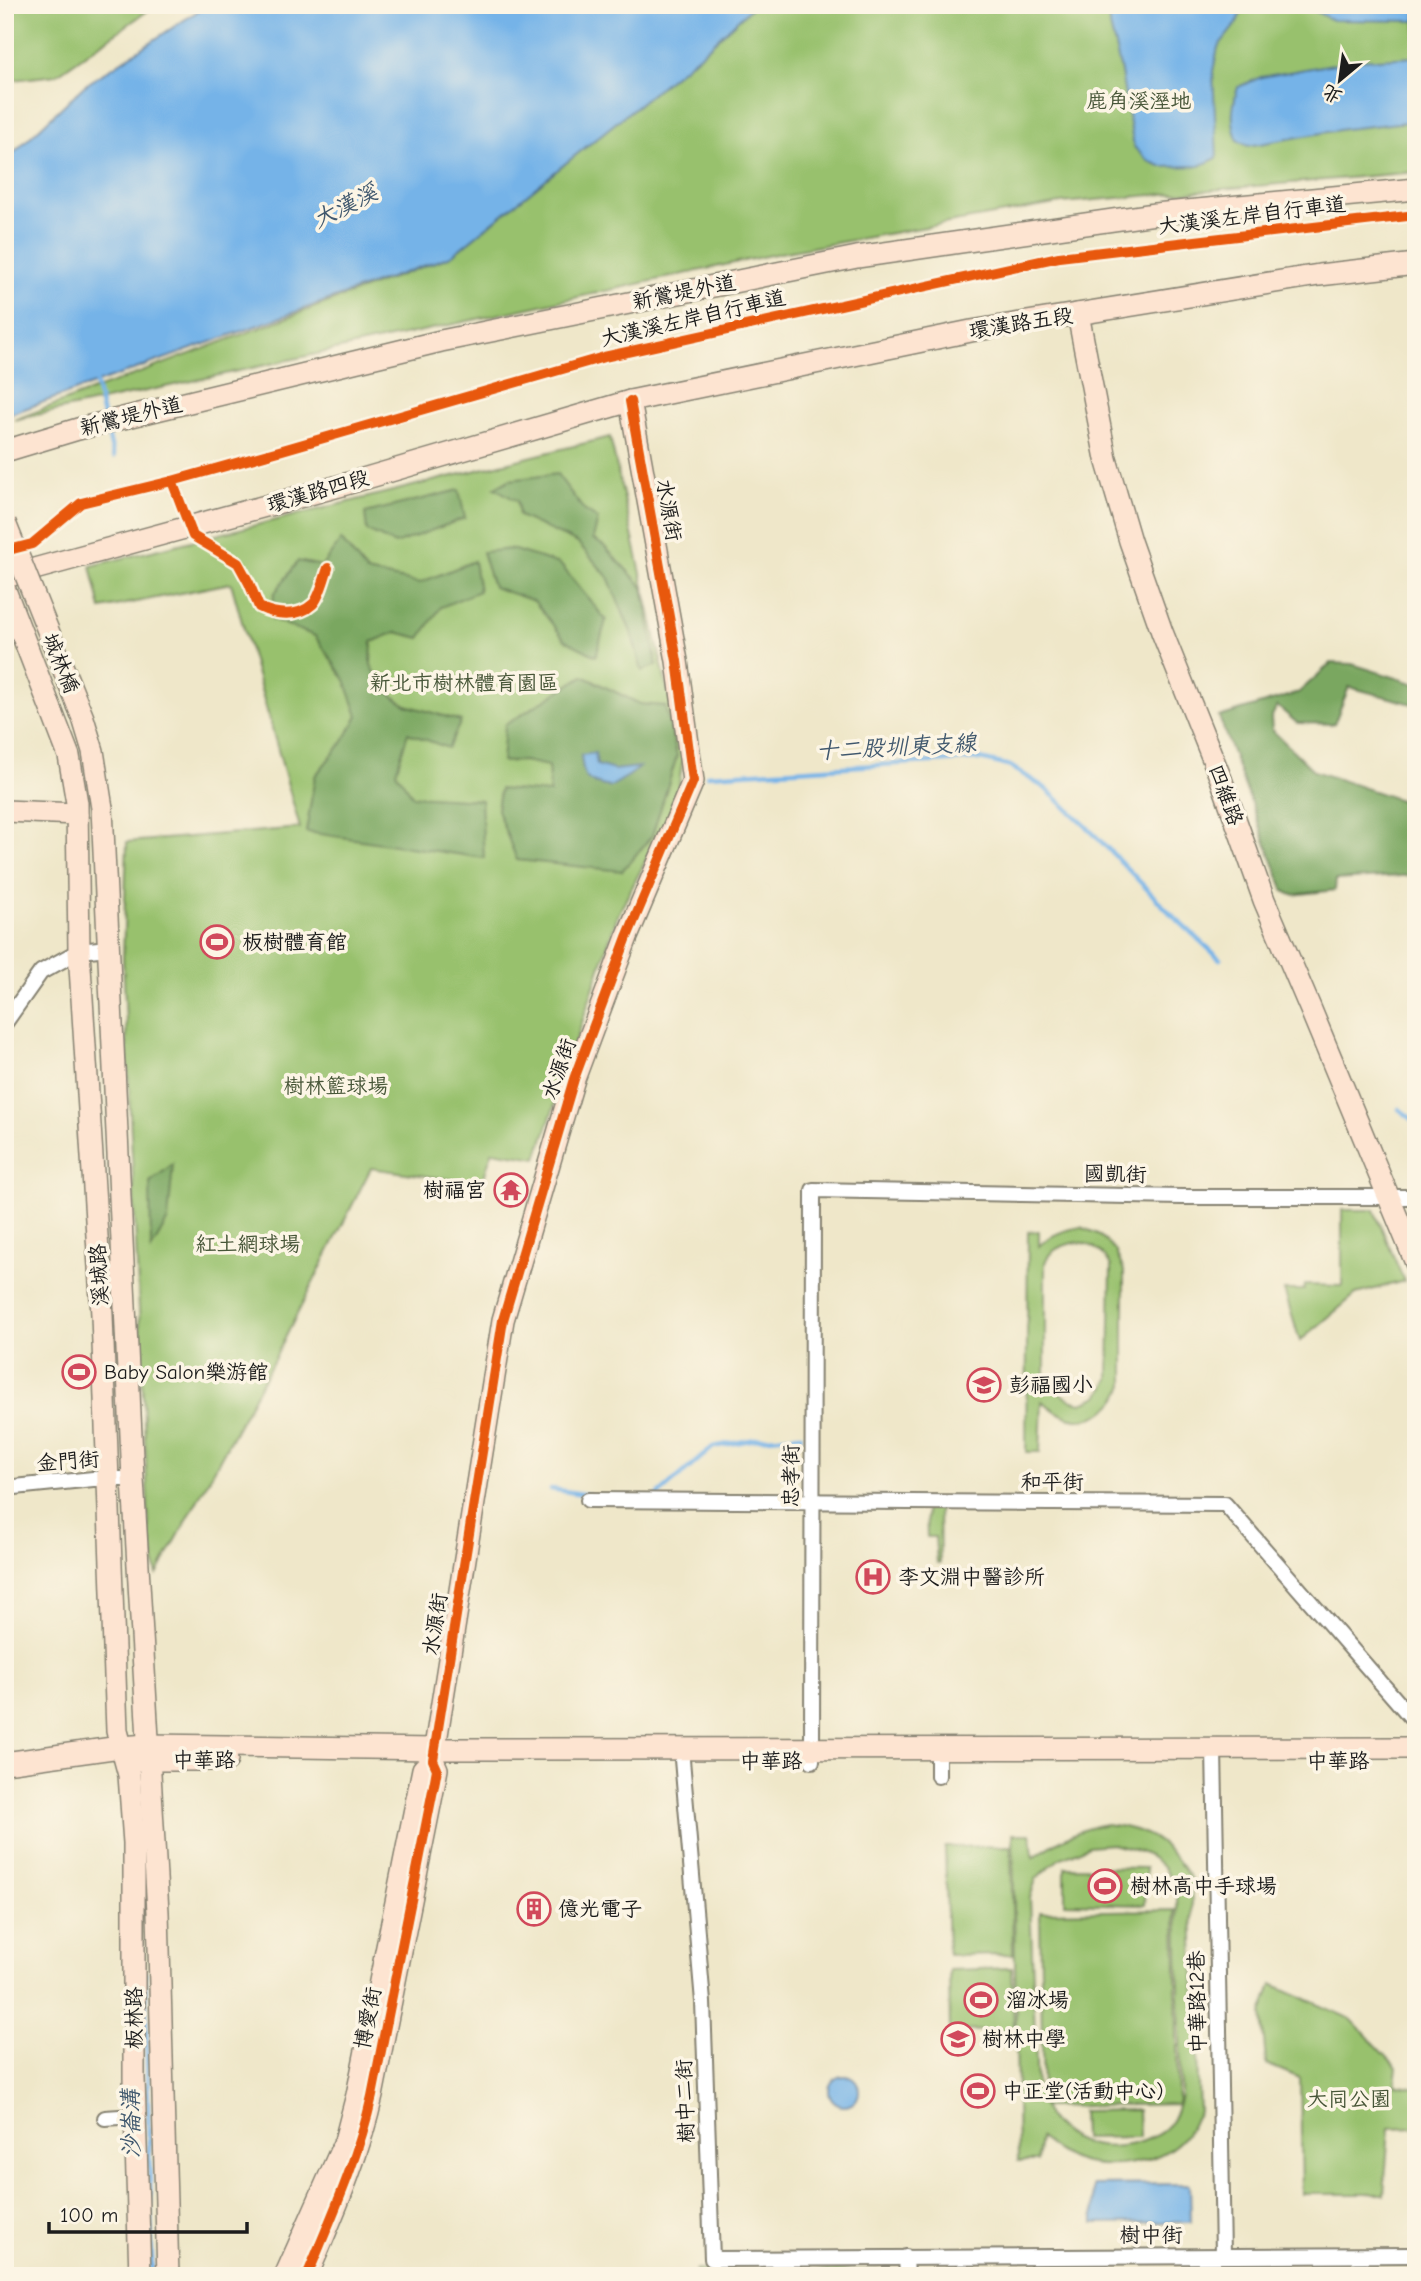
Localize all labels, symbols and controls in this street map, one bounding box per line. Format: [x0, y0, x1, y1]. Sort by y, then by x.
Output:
north arrow [1306, 46, 1376, 116]
text: 北 [1319, 80, 1346, 108]
park label: 鹿角溪溼地 [1087, 89, 1192, 113]
water label: 大漢溪 [308, 177, 384, 234]
street label: 大漢溪左岸自行車道 [1157, 192, 1347, 238]
street label: 新鶯堤外道 [630, 270, 738, 314]
street label: 大漢溪左岸自行車道 [598, 285, 788, 351]
street label: 環漢路五段 [967, 303, 1075, 343]
street label: 新鶯堤外道 [77, 392, 185, 440]
street label: 環漢路四段 [264, 465, 372, 517]
street label: 水源街 [652, 477, 686, 543]
street label: 城林橋 [38, 629, 84, 697]
park label: 新北市樹林體育園區 [370, 671, 559, 695]
water label: 十二股圳東支線 [815, 729, 978, 765]
street label: 四維路 [1204, 761, 1248, 829]
sports icon: 板樹體育館 [198, 923, 236, 961]
place label: 板樹體育館 [242, 930, 347, 954]
street label: 水源街 [537, 1035, 581, 1103]
park label: 樹林籃球場 [284, 1074, 389, 1098]
street label: 國凱街 [1083, 1161, 1147, 1187]
temple icon: 樹福宮 [492, 1171, 530, 1209]
place label: 樹福宮 [423, 1178, 486, 1202]
park label: 紅土網球場 [196, 1232, 301, 1256]
street label: 溪城路 [85, 1243, 113, 1307]
sports icon: Baby Salon樂游館 [60, 1353, 98, 1391]
place label: Baby Salon樂游館 [104, 1360, 268, 1384]
school or university icon: 彭福國小 [965, 1366, 1003, 1404]
place label: 彭福國小 [1009, 1373, 1093, 1397]
street label: 忠孝街 [779, 1445, 803, 1508]
street label: 金門街 [36, 1447, 100, 1475]
street label: 和平街 [1021, 1470, 1084, 1494]
hospital icon: 李文淵中醫診所 [854, 1558, 892, 1596]
place label: 李文淵中醫診所 [898, 1565, 1045, 1589]
street label: 水源街 [418, 1591, 452, 1657]
street label: 中華路 [173, 1748, 236, 1772]
street label: 中華路 [740, 1749, 803, 1773]
street label: 中華路 [1307, 1749, 1370, 1773]
sports icon: 樹林高中手球場 [1086, 1867, 1124, 1905]
place label: 樹林高中手球場 [1130, 1874, 1277, 1898]
building icon: 億光電子 [515, 1890, 553, 1928]
place label: 億光電子 [558, 1897, 642, 1921]
street label: 中華路12巷 [1184, 1950, 1210, 2054]
sports icon: 溜冰場 [962, 1981, 1000, 2019]
street label: 博愛街 [350, 1985, 386, 2051]
street label: 板林路 [122, 1987, 146, 2050]
place label: 溜冰場 [1006, 1988, 1069, 2012]
school or university icon: 樹林中學 [939, 2020, 977, 2058]
place label: 樹林中學 [982, 2027, 1066, 2051]
street label: 樹中二街 [672, 2059, 698, 2143]
sports icon: 中正堂(活動中心) [959, 2072, 997, 2110]
place label: 中正堂(活動中心) [1002, 2079, 1164, 2103]
water label: 沙崙溝 [117, 2087, 145, 2159]
park label: 大同公園 [1307, 2087, 1391, 2111]
scale bar [49, 2190, 247, 2234]
text: 100 m [60, 2203, 118, 2227]
street label: 樹中街 [1120, 2223, 1183, 2247]

